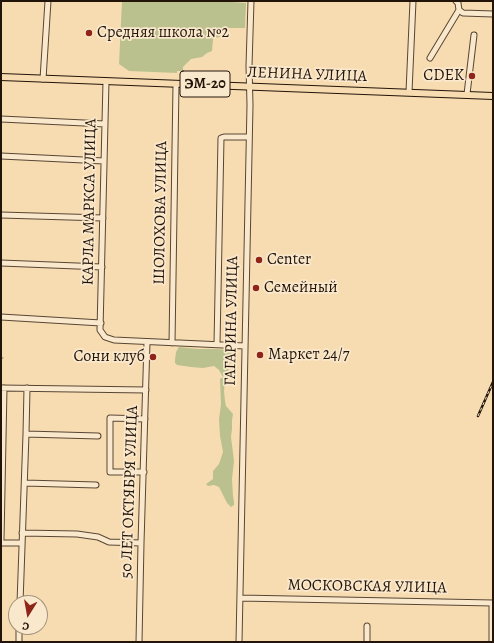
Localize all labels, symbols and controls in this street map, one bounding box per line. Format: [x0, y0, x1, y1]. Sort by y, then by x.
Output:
place label: Средняя школа №2 [97, 23, 229, 43]
marker: Средняя школа №2 [84, 28, 94, 38]
street label: ЛЕНИНА УЛИЦА [247, 63, 367, 87]
place label: CDEK [423, 66, 464, 86]
road number: ЭМ-20 [180, 71, 230, 97]
marker: CDEK [467, 71, 477, 81]
street label: КАРЛА МАРКСА УЛИЦА [79, 118, 101, 286]
street label: ШОЛОХОВА УЛИЦА [150, 141, 172, 285]
place label: Center [267, 250, 311, 270]
marker: Center [254, 255, 264, 265]
street label: ГАГАРИНА УЛИЦА [221, 256, 243, 386]
place label: Семейный [264, 278, 338, 298]
marker: Семейный [251, 283, 261, 293]
place label: Маркет 24/7 [268, 345, 350, 365]
place label: Сони клуб [73, 347, 145, 367]
marker: Маркет 24/7 [255, 350, 265, 360]
marker: Сони клуб [148, 352, 158, 362]
street label: 50 ЛЕТ ОКТЯБРЯ УЛИЦА [117, 405, 143, 579]
street label: МОСКОВСКАЯ УЛИЦА [287, 576, 447, 598]
north arrow [8, 595, 48, 635]
text: С [21, 618, 31, 634]

